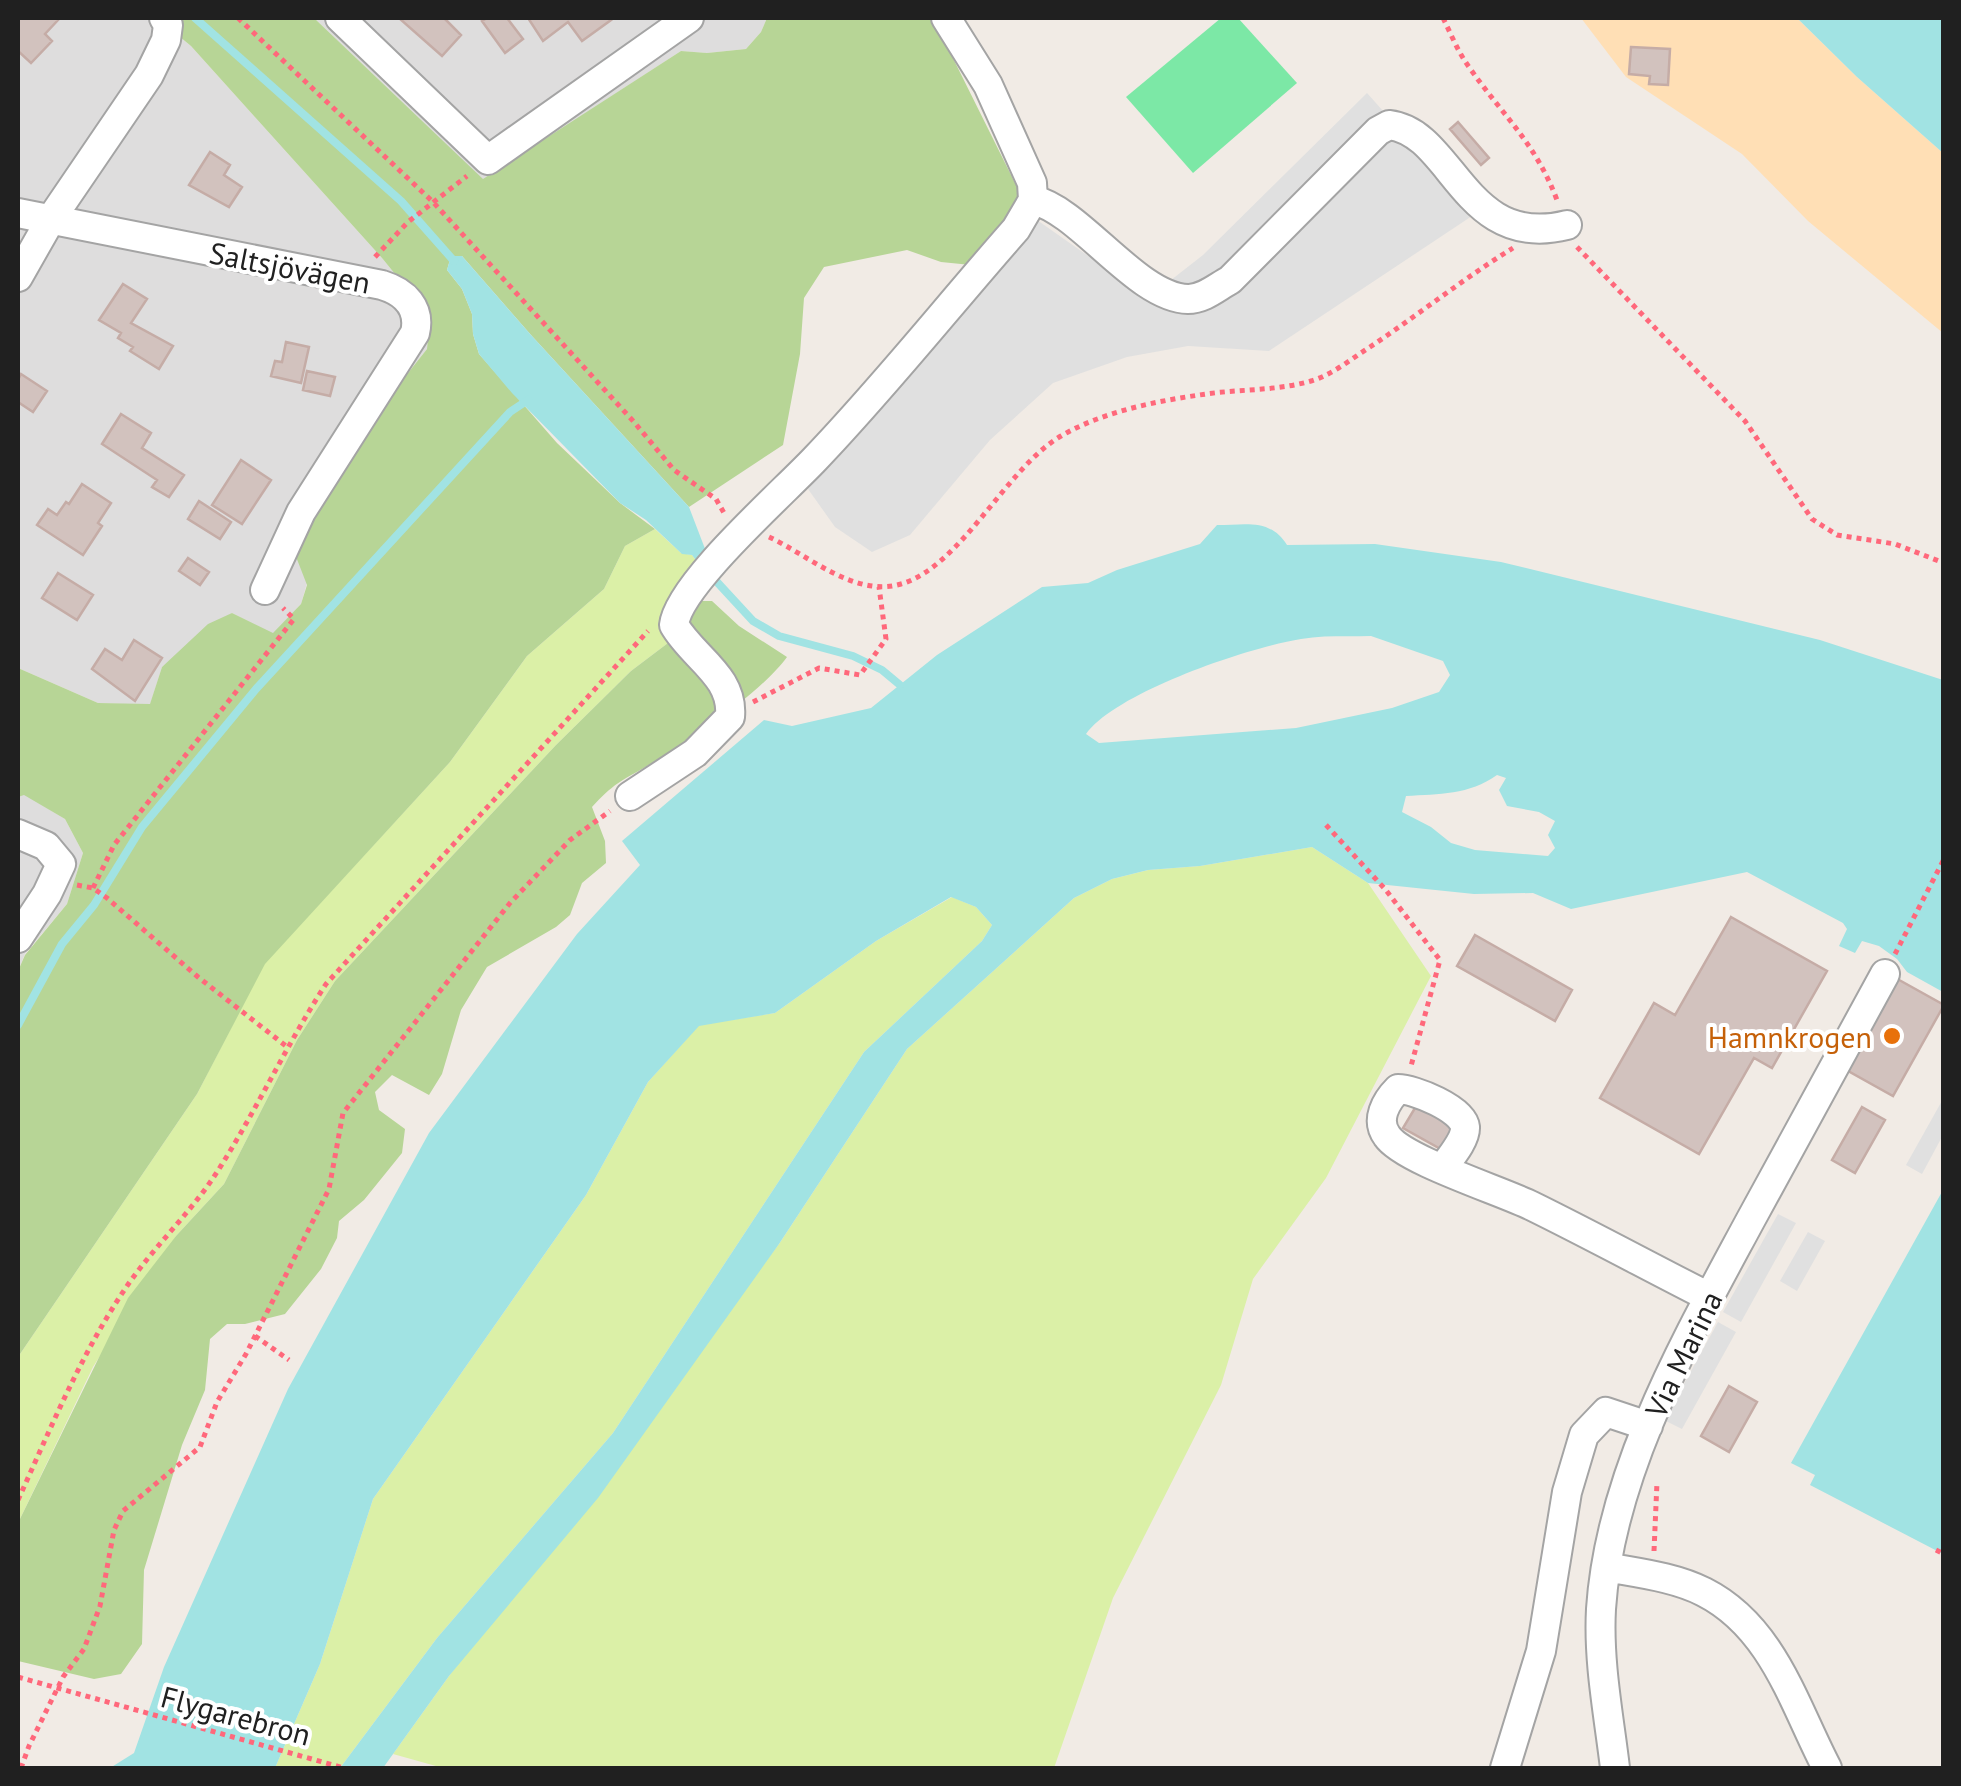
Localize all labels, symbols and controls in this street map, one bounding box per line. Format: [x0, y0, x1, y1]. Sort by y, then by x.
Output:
street label: Saltsjövägen [206, 232, 374, 302]
place label: Hamnkrogen [1708, 1017, 1872, 1056]
marker: Hamnkrogen [1881, 1025, 1903, 1047]
street label: Via Marina [1635, 1284, 1730, 1425]
street label: Flygarebron [157, 1676, 315, 1754]

